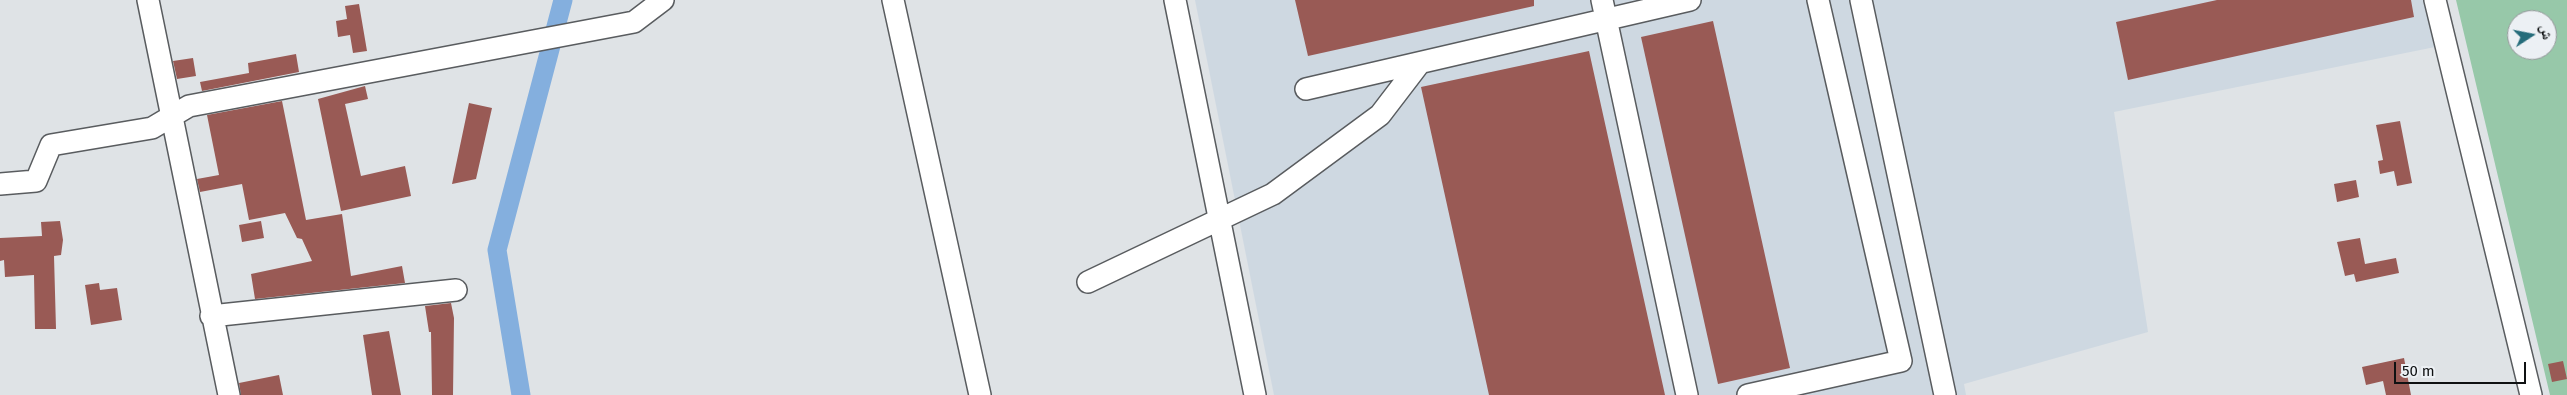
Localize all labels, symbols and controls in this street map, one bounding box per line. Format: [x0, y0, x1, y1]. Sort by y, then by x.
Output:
north arrow [2507, 10, 2557, 60]
text: ش [2536, 23, 2556, 41]
scale bar [2397, 352, 2530, 384]
text: 50 m [2402, 362, 2435, 380]

